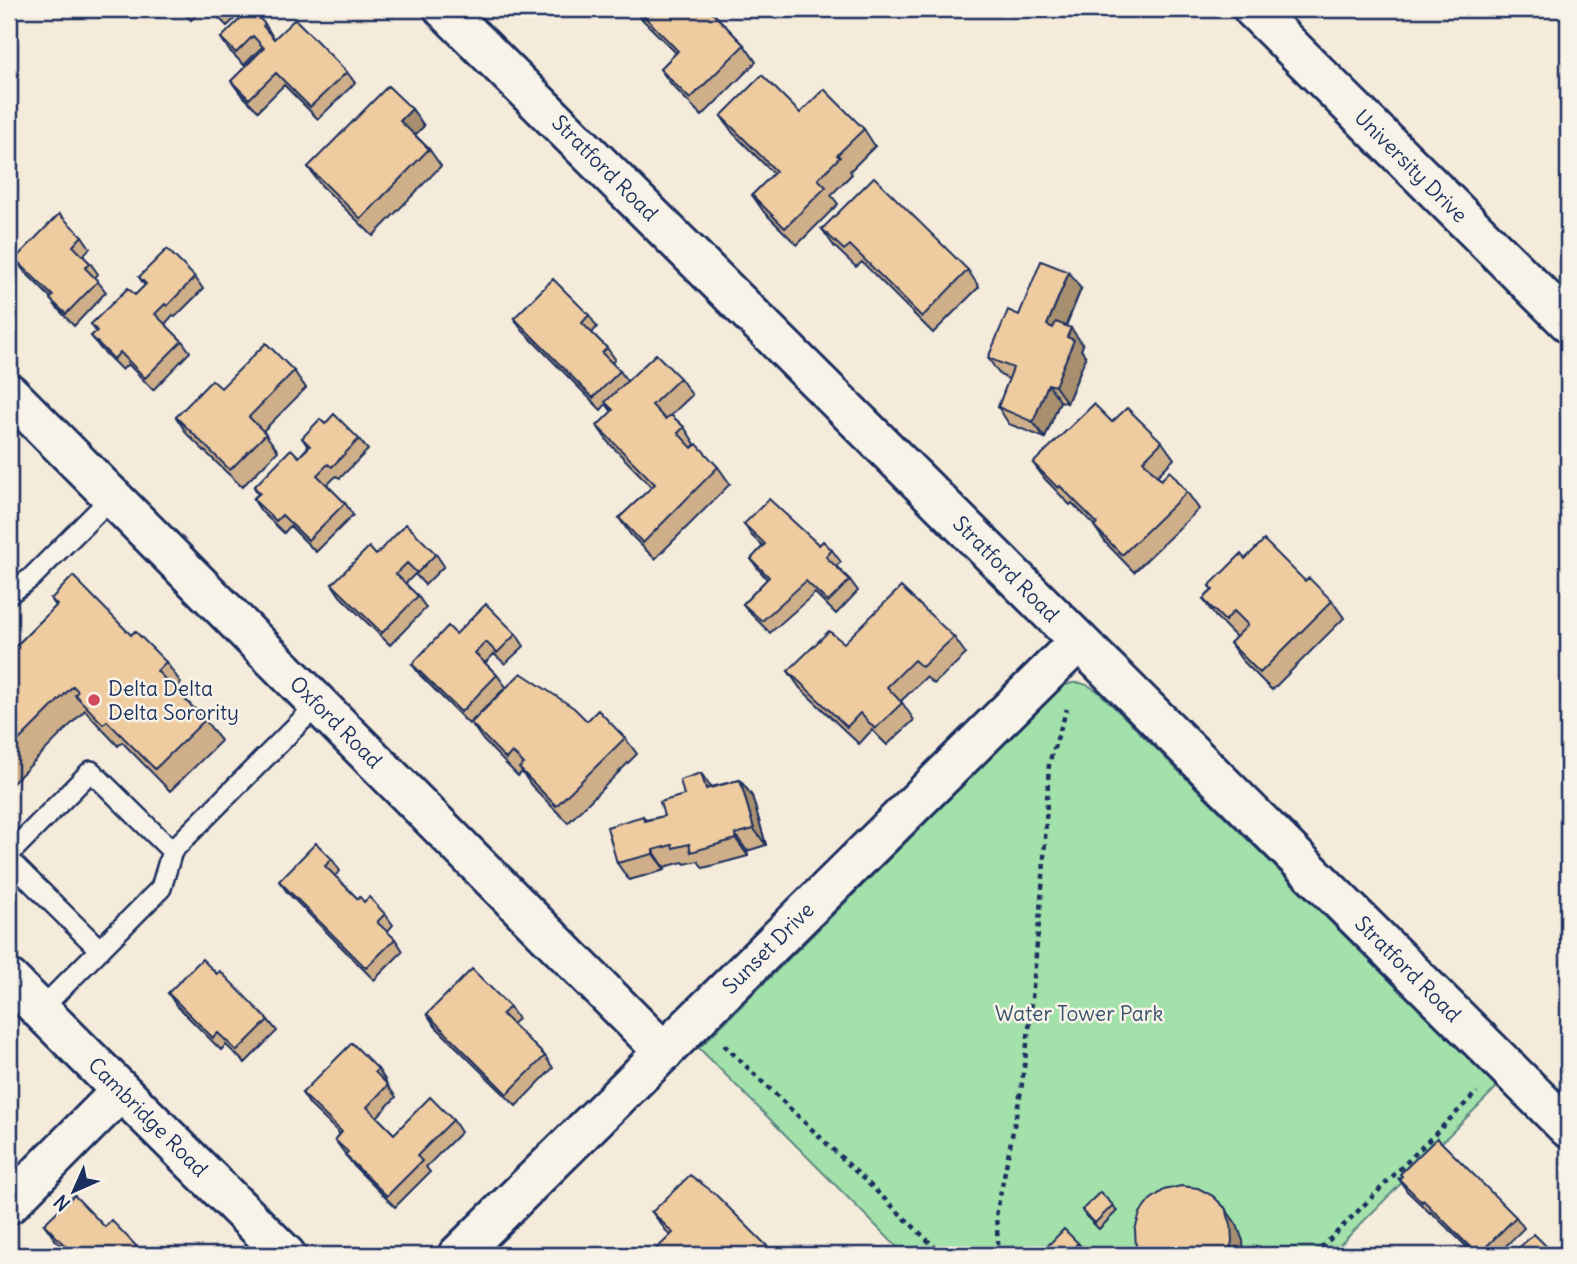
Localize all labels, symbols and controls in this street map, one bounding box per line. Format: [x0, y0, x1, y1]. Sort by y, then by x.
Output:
street label: University Drive [1349, 104, 1473, 228]
street label: Stratford Road [546, 109, 664, 227]
street label: Stratford Road [947, 510, 1065, 628]
street label: Oxford Road [284, 670, 388, 774]
place label: Delta Delta Delta Sorority [108, 675, 239, 726]
marker: Delta Delta Delta Sorority [86, 692, 102, 708]
street label: Sunset Drive [716, 896, 820, 1000]
street label: Stratford Road [1349, 910, 1467, 1028]
park label: Water Tower Park [995, 1000, 1163, 1027]
street label: Cambridge Road [82, 1051, 214, 1183]
north arrow [38, 1156, 108, 1226]
text: N [49, 1190, 75, 1216]

